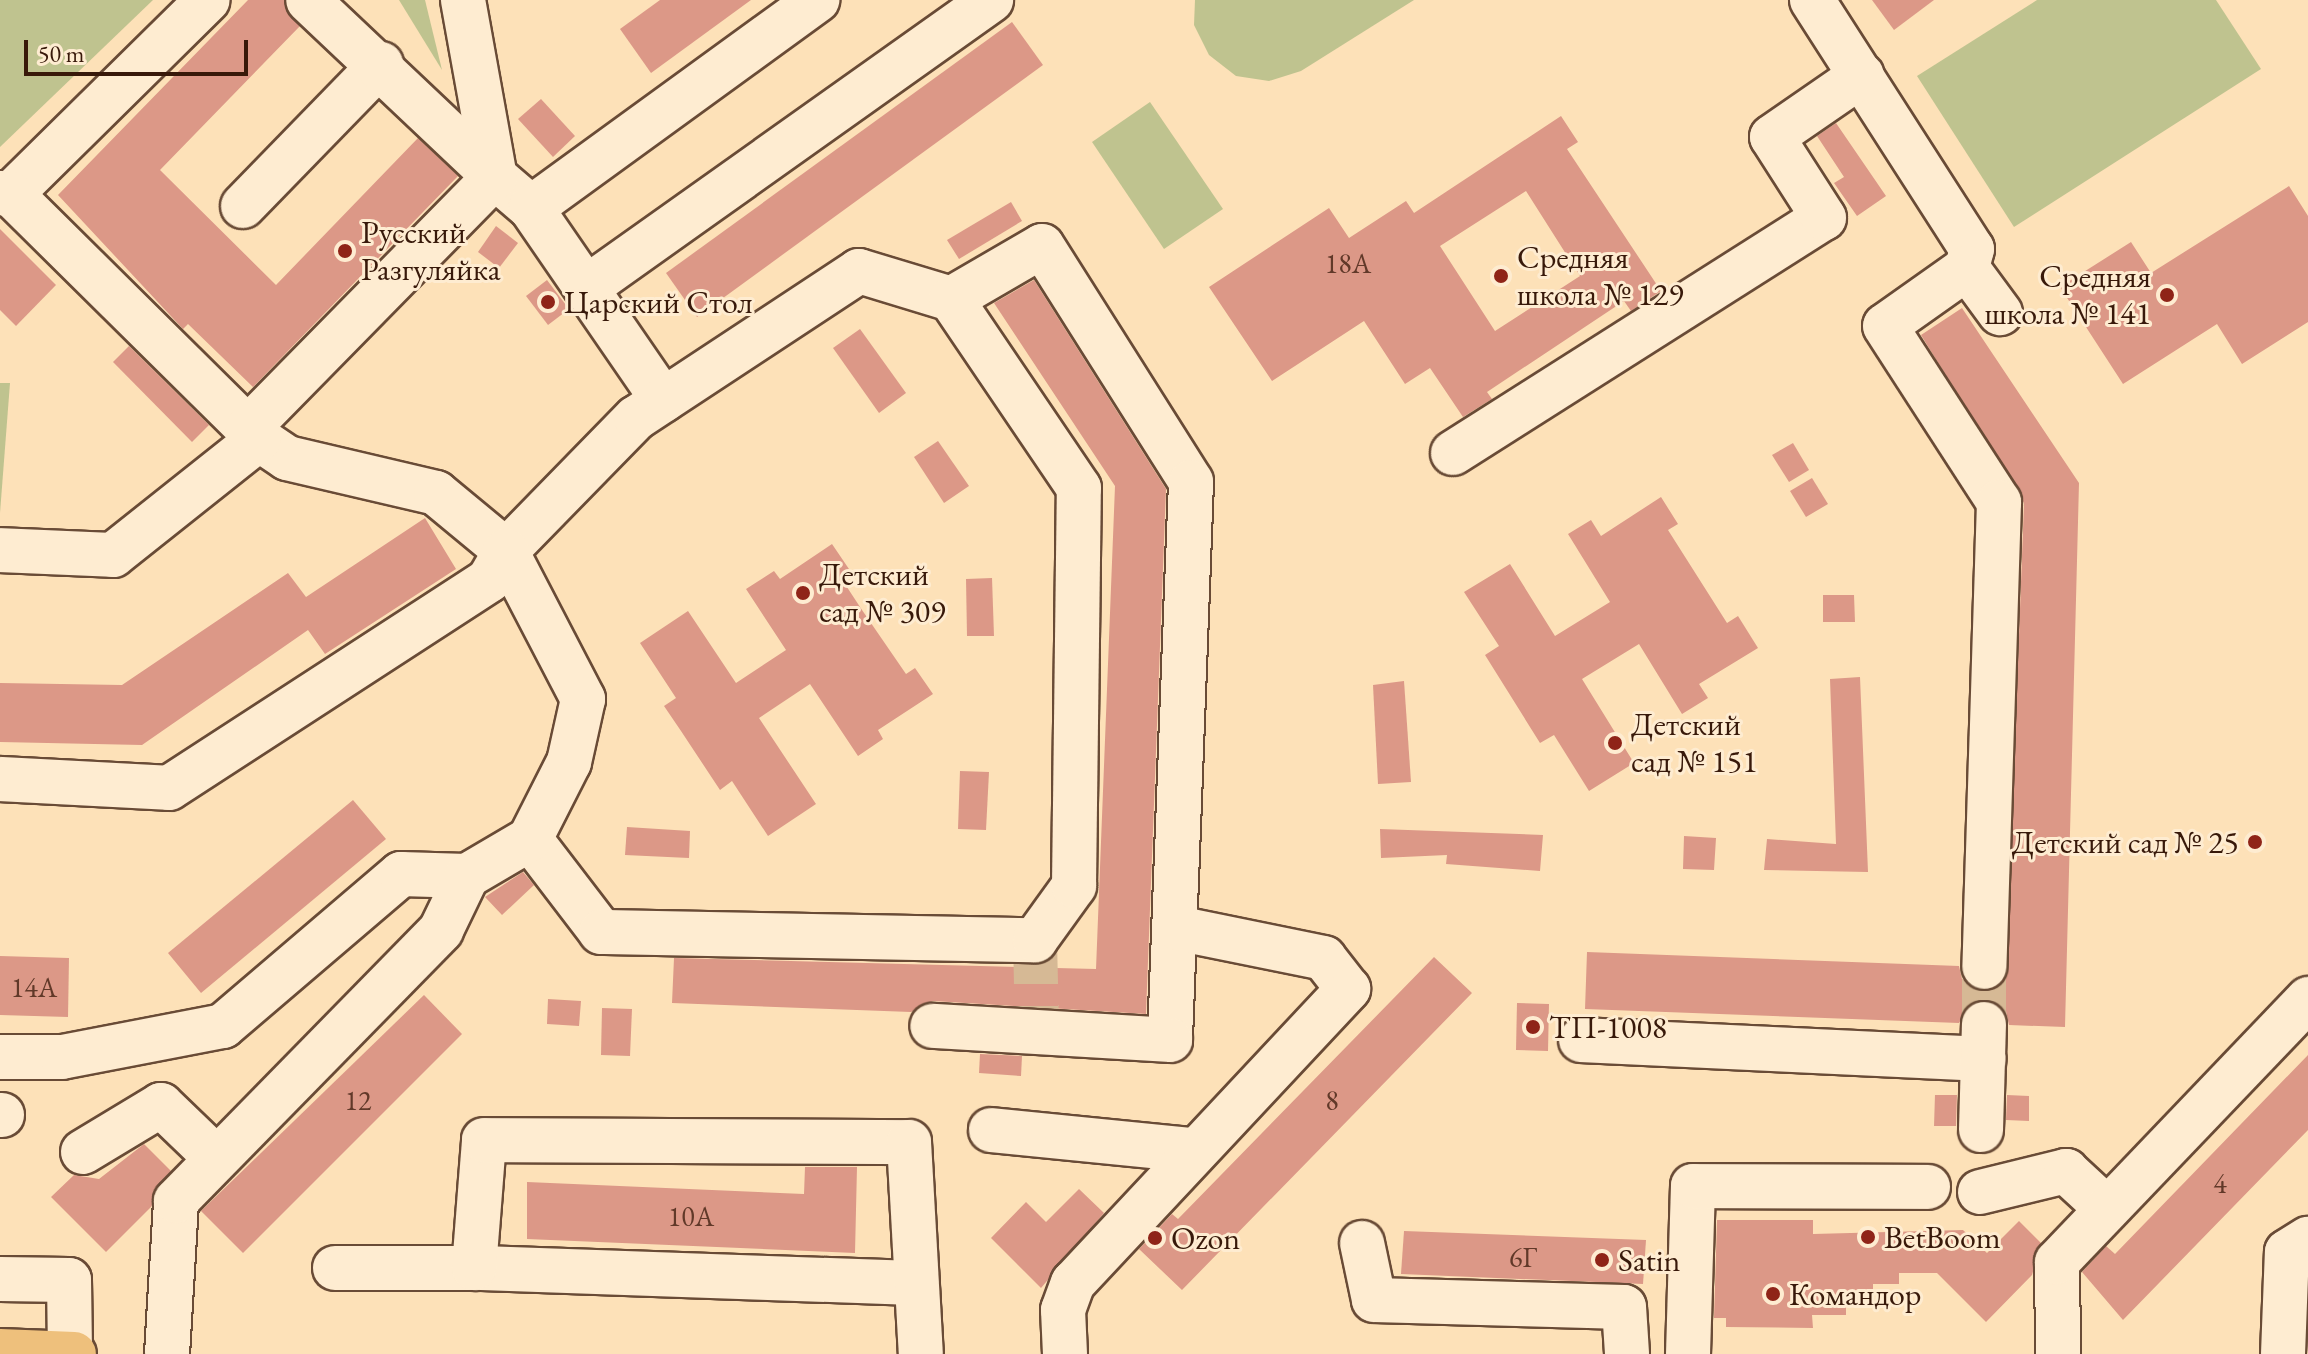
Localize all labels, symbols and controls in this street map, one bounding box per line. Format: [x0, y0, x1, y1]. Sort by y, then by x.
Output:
scale bar [28, 24, 252, 74]
text: 50 m [38, 38, 85, 69]
place label: Русский Разгуляйка [361, 214, 500, 289]
place label: Средняя школа № 129 [1517, 239, 1684, 314]
marker: Русский Разгуляйка [336, 242, 354, 260]
house number: 18А [1325, 246, 1371, 280]
place label: Средняя школа № 141 [1984, 258, 2151, 333]
marker: Средняя школа № 129 [1492, 267, 1510, 285]
place label: Царский Стол [564, 283, 753, 321]
marker: Средняя школа № 141 [2158, 286, 2176, 304]
marker: Царский Стол [539, 293, 557, 311]
place label: Детский сад № 309 [819, 556, 945, 631]
marker: Детский сад № 309 [794, 584, 812, 602]
place label: Детский сад № 151 [1631, 706, 1757, 781]
marker: Детский сад № 151 [1606, 734, 1624, 752]
place label: Детский сад № 25 [2012, 823, 2239, 861]
marker: Детский сад № 25 [2246, 833, 2264, 851]
house number: 14А [11, 970, 57, 1004]
place label: ТП-1008 [1549, 1008, 1667, 1046]
marker: ТП-1008 [1524, 1018, 1542, 1036]
house number: 12 [345, 1083, 371, 1117]
house number: 8 [1325, 1083, 1339, 1117]
house number: 4 [2213, 1166, 2227, 1200]
house number: 10А [668, 1199, 714, 1233]
place label: BetBoom [1884, 1218, 2001, 1256]
place label: Ozon [1171, 1219, 1240, 1257]
marker: BetBoom [1859, 1228, 1877, 1246]
marker: Ozon [1146, 1229, 1164, 1247]
house number: 6Г [1509, 1240, 1537, 1274]
place label: Satin [1618, 1241, 1680, 1279]
marker: Satin [1593, 1251, 1611, 1269]
place label: Командор [1789, 1275, 1921, 1313]
marker: Командор [1764, 1285, 1782, 1303]

